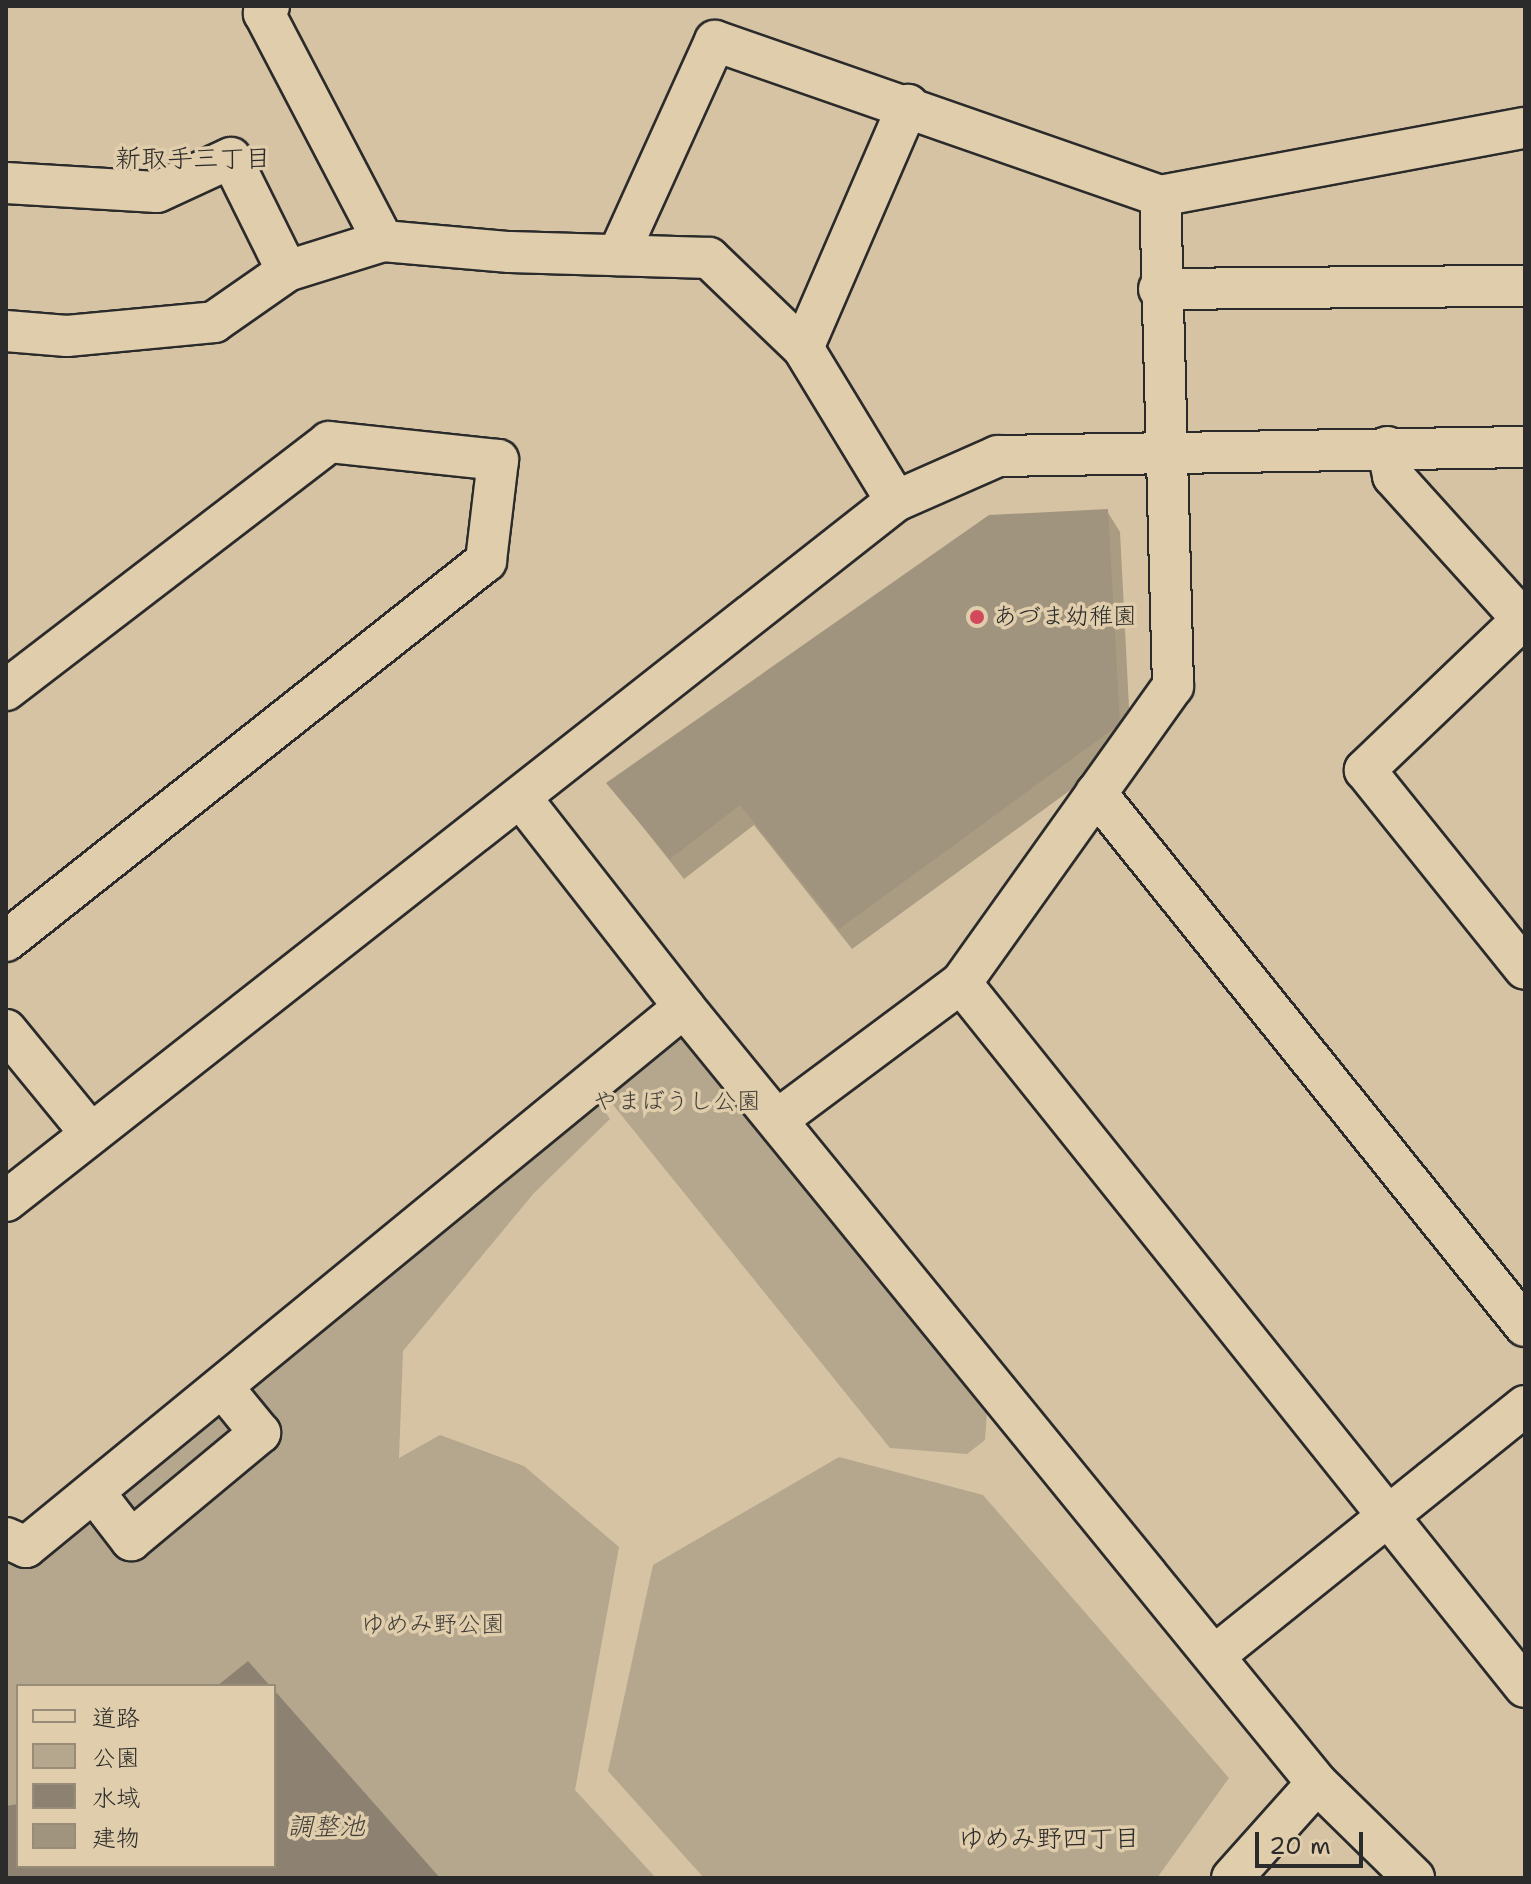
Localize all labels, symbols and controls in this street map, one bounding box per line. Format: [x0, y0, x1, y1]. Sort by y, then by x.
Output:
district label: 新取手三丁目 [115, 142, 271, 174]
place label: あづま幼稚園 [993, 603, 1137, 631]
marker: あづま幼稚園 [968, 608, 986, 626]
park label: やまぼうし公園 [593, 1088, 761, 1116]
park label: ゆめみ野公園 [361, 1611, 505, 1639]
legend [16, 1684, 276, 1868]
text: 道路 [92, 1702, 140, 1734]
text: 公園 [92, 1742, 140, 1774]
text: 水域 [92, 1782, 140, 1814]
water label: 調整池 [287, 1810, 365, 1842]
scale bar [1259, 1816, 1367, 1866]
text: 建物 [92, 1822, 140, 1854]
district label: ゆめみ野四丁目 [958, 1822, 1140, 1854]
text: 20 m [1269, 1830, 1331, 1862]

